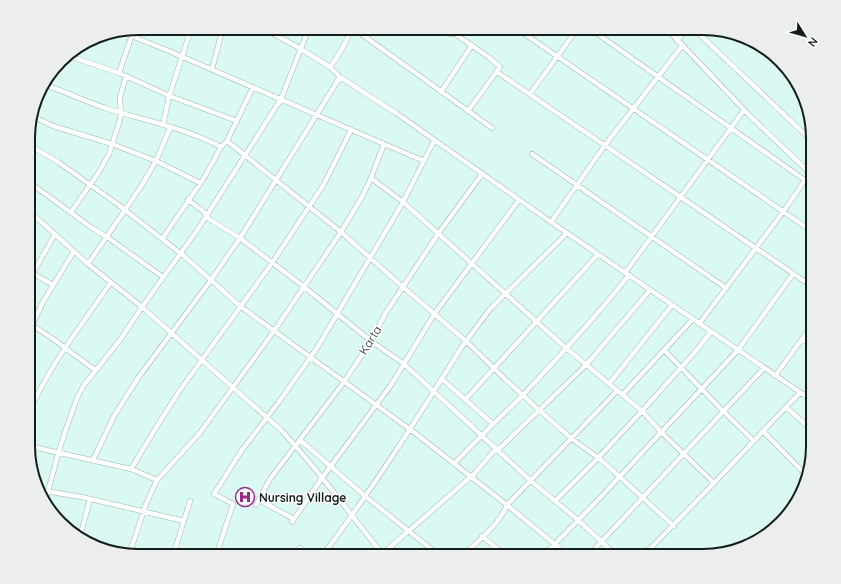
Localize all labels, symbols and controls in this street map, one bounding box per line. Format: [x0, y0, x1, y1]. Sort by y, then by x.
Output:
north arrow [785, 16, 825, 56]
text: N [805, 35, 821, 49]
street label: Karta [355, 323, 385, 357]
hospital icon: Nursing Village [234, 486, 256, 508]
place label: Nursing Village [259, 490, 346, 505]

